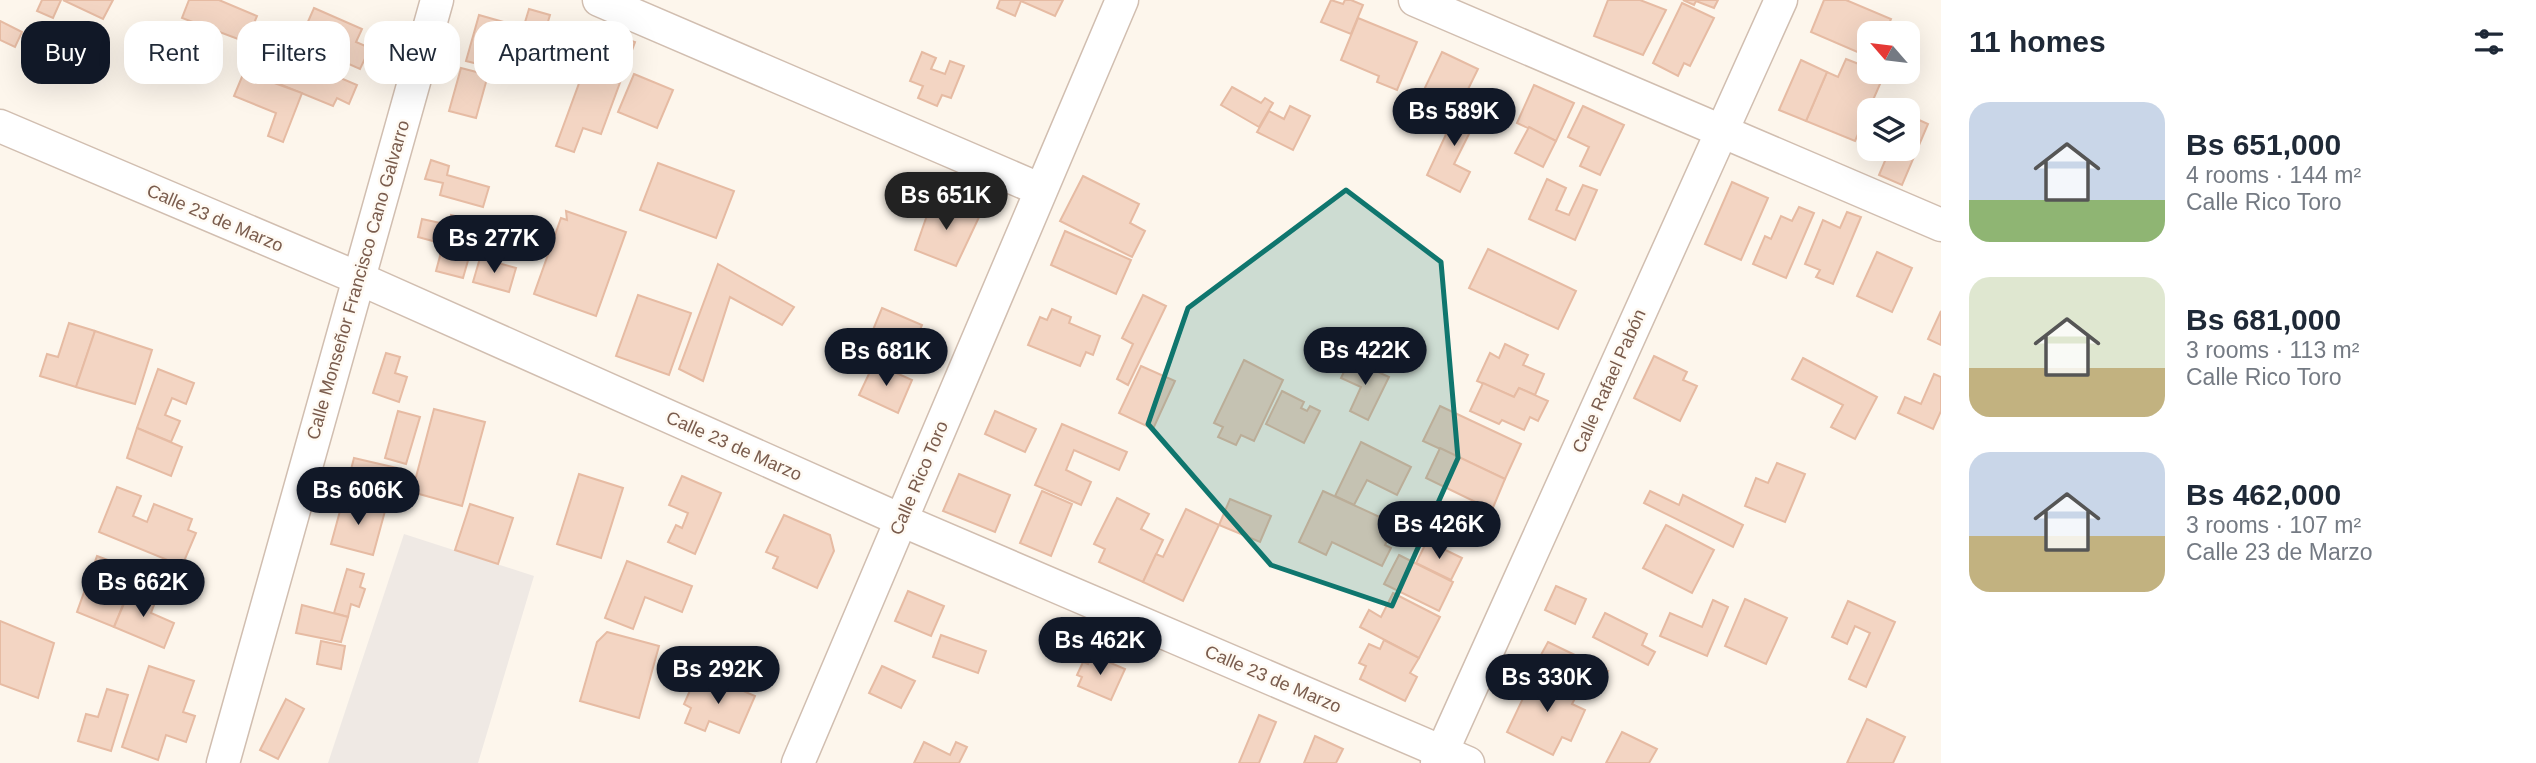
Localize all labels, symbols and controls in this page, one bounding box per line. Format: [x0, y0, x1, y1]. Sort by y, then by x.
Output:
chip: Buy [21, 21, 110, 84]
chip: Rent [124, 21, 223, 84]
chip: Filters [237, 21, 350, 84]
chip: New [364, 21, 460, 84]
chip: Apartment [474, 21, 633, 84]
north arrow [1857, 21, 1920, 84]
map controls [1857, 21, 1920, 161]
icon: filters [2470, 23, 2508, 61]
text: 11 homes [1969, 25, 2106, 58]
pin: Bs 589K [1389, 88, 1519, 148]
text: Bs 589K [1409, 98, 1499, 124]
button: layers [1857, 98, 1920, 161]
street label: Calle Monseñor Francisco Cano Galvarro [303, 118, 413, 442]
text: Bs 651,000 [2186, 128, 2341, 161]
icon: home [2025, 130, 2109, 214]
text: 4 rooms · 144 m² [2186, 162, 2361, 188]
pin: Bs 651K [881, 173, 1011, 232]
street label: Calle 23 de Marzo [144, 180, 286, 256]
text: Bs 651K [901, 182, 991, 208]
text: Calle Rico Toro [2186, 189, 2342, 215]
pin: Bs 277K [429, 216, 559, 275]
text: Bs 277K [449, 225, 539, 251]
text: Bs 681,000 [2186, 303, 2341, 336]
icon: home [2025, 305, 2109, 389]
street label: Calle Rafael Pabón [1568, 306, 1650, 456]
pin: Bs 681K [821, 328, 951, 388]
pin: Bs 422K [1300, 328, 1430, 387]
text: Bs 422K [1320, 337, 1410, 363]
text: 3 rooms · 113 m² [2186, 337, 2359, 363]
text: Bs 681K [841, 338, 931, 364]
text: Calle Rico Toro [2186, 364, 2342, 390]
street label: Calle 23 de Marzo [663, 407, 805, 485]
street label: Calle Rico Toro [886, 418, 952, 538]
pin: Bs 606K [293, 468, 423, 527]
text: Bs 606K [313, 477, 403, 503]
text: Bs 462,000 [2186, 478, 2341, 511]
icon: home [2025, 480, 2109, 564]
pin: Bs 426K [1374, 502, 1504, 561]
text: Bs 426K [1394, 511, 1484, 537]
text: 3 rooms · 107 m² [2186, 512, 2361, 538]
text: Calle 23 de Marzo [2186, 539, 2373, 565]
pin: Bs 662K [78, 560, 208, 619]
text: Bs 662K [98, 569, 188, 595]
pin: Bs 462K [1035, 618, 1165, 677]
text: Bs 462K [1055, 627, 1145, 653]
street label: Calle 23 de Marzo [1202, 641, 1344, 717]
pin: Bs 292K [653, 646, 783, 706]
pin: Bs 330K [1482, 654, 1612, 714]
text: Bs 292K [673, 656, 763, 682]
text: Bs 330K [1502, 664, 1592, 690]

